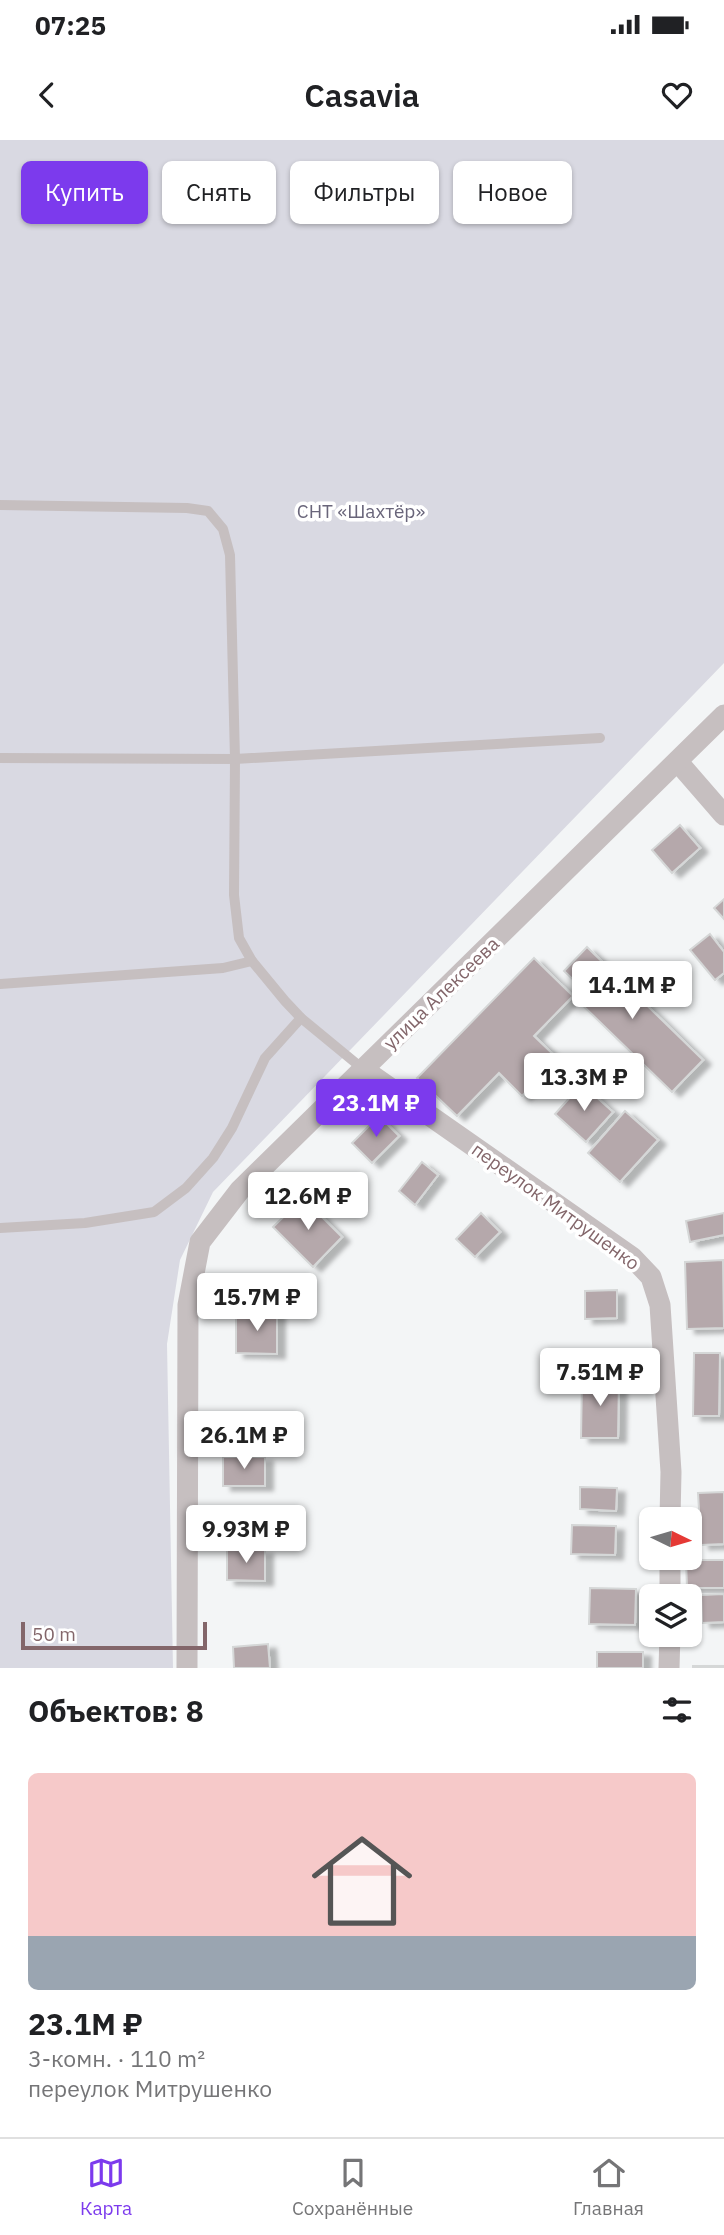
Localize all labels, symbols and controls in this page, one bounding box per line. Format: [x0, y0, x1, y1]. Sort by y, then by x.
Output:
text: 07:25 [35, 8, 106, 42]
text: Casavia [304, 74, 420, 116]
icon: back [28, 76, 66, 114]
icon: heart [658, 76, 696, 114]
chip: Купить [21, 161, 148, 224]
chip: Снять [162, 161, 276, 224]
chip: Фильтры [290, 161, 439, 224]
chip: Новое [453, 161, 572, 224]
park label: СНТ «Шахтёр» [297, 499, 425, 523]
street label: улица Алексеева [378, 932, 504, 1054]
pin: 14.1M ₽ [567, 962, 697, 1021]
text: 14.1M ₽ [588, 969, 676, 999]
pin: 13.3M ₽ [519, 1054, 649, 1113]
text: 13.3M ₽ [540, 1061, 628, 1091]
pin: 23.1M ₽ [311, 1080, 441, 1139]
text: 23.1M ₽ [332, 1087, 420, 1117]
street label: переулок Митрушенко [467, 1137, 645, 1275]
pin: 12.6M ₽ [243, 1172, 373, 1232]
text: 12.6M ₽ [264, 1180, 352, 1210]
pin: 15.7M ₽ [192, 1274, 322, 1333]
text: 15.7M ₽ [213, 1281, 301, 1311]
pin: 7.51M ₽ [535, 1348, 665, 1408]
text: 7.51M ₽ [556, 1356, 644, 1386]
pin: 26.1M ₽ [179, 1412, 309, 1471]
text: 26.1M ₽ [200, 1419, 288, 1449]
pin: 9.93M ₽ [181, 1506, 311, 1565]
north arrow [639, 1507, 702, 1570]
map controls [639, 1507, 702, 1647]
text: 9.93M ₽ [202, 1513, 290, 1543]
button: layers [639, 1584, 702, 1647]
scale bar [21, 1619, 206, 1651]
text: 50 m [32, 1622, 76, 1646]
text: Объектов: 8 [28, 1691, 204, 1730]
icon: filters [658, 1691, 696, 1729]
icon: home [299, 1818, 425, 1944]
text: 23.1M ₽ [28, 2004, 143, 2043]
text: 3-комн. · 110 m² [28, 2043, 205, 2073]
text: переулок Митрушенко [28, 2073, 272, 2103]
tab: Карта [80, 2154, 132, 2220]
tab: Сохранённые [292, 2154, 413, 2220]
tab: Главная [573, 2154, 644, 2220]

